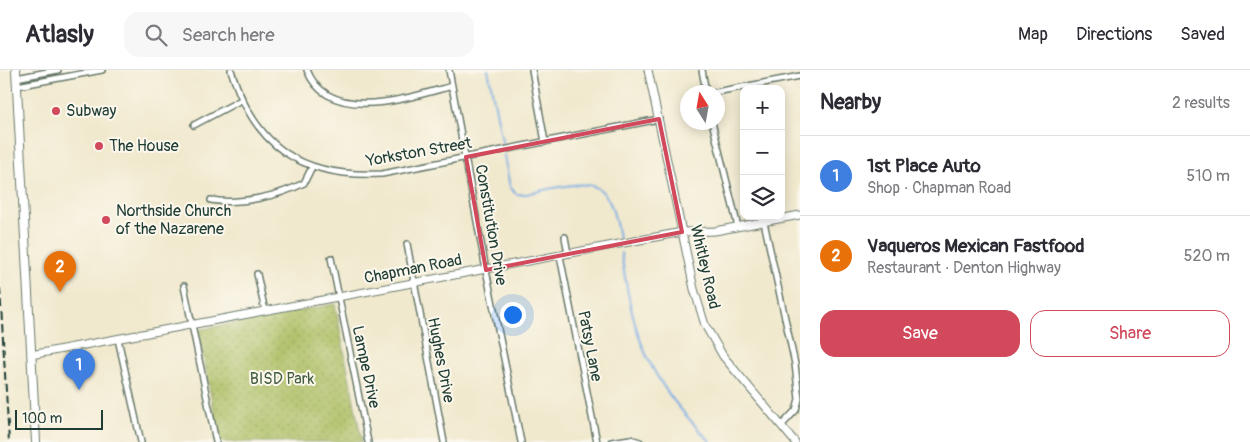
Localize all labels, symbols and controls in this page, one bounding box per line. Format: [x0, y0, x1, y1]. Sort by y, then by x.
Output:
search box [124, 12, 474, 57]
text: Atlasly [25, 20, 94, 49]
icon: search [142, 21, 170, 49]
text: Search here [182, 23, 275, 47]
text: Map [1018, 23, 1048, 46]
text: Directions [1076, 23, 1152, 46]
text: Saved [1180, 23, 1225, 46]
north arrow [680, 85, 725, 130]
map controls [740, 85, 785, 220]
button: + [740, 85, 785, 130]
text: Nearby [820, 89, 881, 116]
text: 2 results [1172, 93, 1230, 113]
place label: Subway [66, 101, 116, 121]
marker: Subway [50, 105, 62, 117]
button: − [740, 130, 785, 175]
street label: Yorkston Street [364, 133, 474, 171]
place label: The House [109, 136, 179, 156]
marker: The House [93, 140, 105, 152]
text: 1st Place Auto [867, 154, 981, 178]
street label: Constitution Drive [471, 163, 511, 287]
text: 1 [833, 166, 839, 186]
text: 510 m [1186, 166, 1230, 186]
button: layers [740, 175, 785, 220]
text: Shop · Chapman Road [867, 178, 1011, 198]
place label: Northside Church of the Nazarene [116, 201, 231, 239]
marker: Northside Church of the Nazarene [100, 214, 112, 226]
street label: Whitley Road [686, 223, 724, 311]
text: Vaqueros Mexican Fastfood [867, 234, 1085, 258]
text: 2 [832, 246, 840, 266]
text: 520 m [1184, 246, 1230, 266]
street label: Chapman Road [362, 250, 464, 288]
pin: 2 [44, 251, 76, 292]
text: Restaurant · Denton Highway [867, 258, 1061, 278]
your location [500, 302, 526, 328]
street label: Patsy Lane [573, 309, 607, 383]
button: Save [820, 310, 1020, 357]
button: Share [1030, 310, 1230, 357]
street label: Hughes Drive [423, 316, 459, 405]
street label: Lampe Drive [348, 324, 385, 410]
pin: 1 [63, 349, 95, 390]
park label: BISD Park [250, 369, 315, 389]
scale bar [15, 407, 102, 430]
text: 100 m [22, 410, 62, 427]

